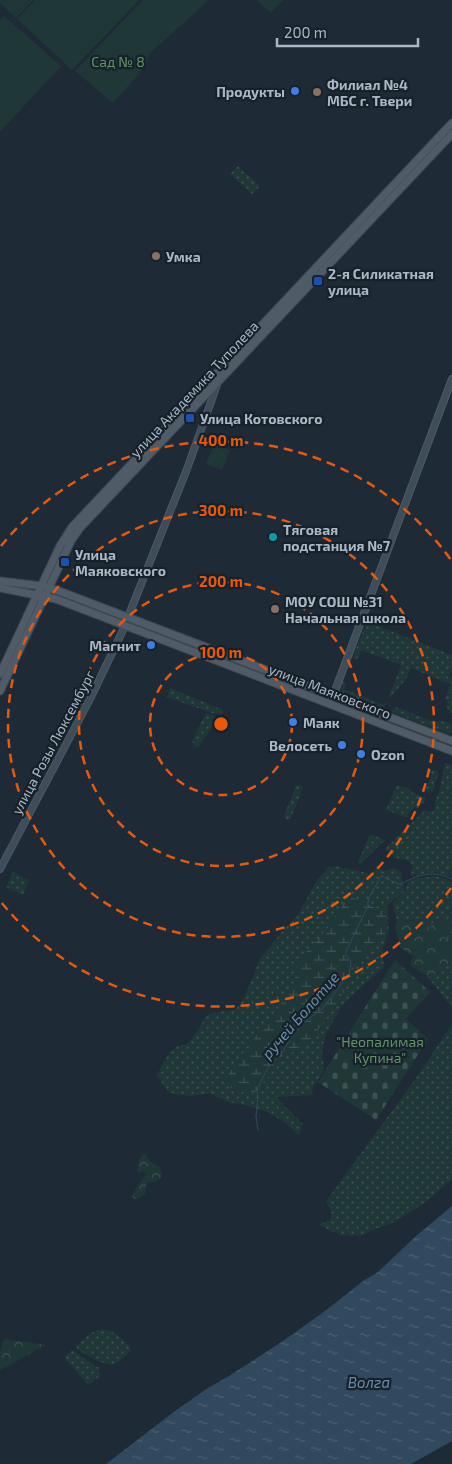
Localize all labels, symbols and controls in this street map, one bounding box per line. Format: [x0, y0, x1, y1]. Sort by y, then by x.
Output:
scale bar [277, 15, 418, 47]
text: 200 m [284, 23, 327, 41]
park label: Сад № 8 [91, 53, 145, 70]
place label: Филиал №4 МБС г. Твери [327, 76, 412, 109]
place label: Продукты [216, 83, 285, 100]
marker: Продукты [289, 85, 301, 97]
marker: Филиал №4 МБС г. Твери [311, 86, 323, 98]
place label: Умка [166, 248, 201, 265]
marker: Умка [150, 250, 162, 262]
place label: 2-я Силикатная улица [328, 265, 434, 298]
marker: 2-я Силикатная улица [312, 275, 324, 287]
street label: улица Академика Туполева [126, 317, 262, 461]
place label: Улица Котовского [200, 410, 323, 427]
marker: Улица Котовского [184, 412, 196, 424]
text: 400 m [199, 431, 243, 449]
text: 300 m [199, 501, 243, 519]
place label: Тяговая подстанция №7 [283, 521, 391, 554]
marker: Тяговая подстанция №7 [267, 531, 279, 543]
place label: Улица Маяковского [75, 546, 166, 579]
marker: Улица Маяковского [59, 556, 71, 568]
text: 200 m [199, 572, 243, 590]
place label: МОУ СОШ №31 Начальная школа [285, 593, 406, 626]
marker: МОУ СОШ №31 Начальная школа [269, 603, 281, 615]
place label: Магнит [89, 637, 141, 654]
marker: Магнит [145, 639, 157, 651]
text: 100 m [200, 643, 242, 661]
street label: улица Маяковского [266, 660, 394, 722]
street label: улица Розы Люксембург [8, 666, 99, 817]
place label: Маяк [303, 714, 340, 730]
centre of rings [212, 715, 230, 733]
marker: Маяк [287, 716, 299, 728]
place label: Велосеть [269, 737, 332, 754]
marker: Велосеть [336, 739, 348, 751]
place label: Ozon [371, 746, 405, 763]
marker: Ozon [355, 748, 367, 760]
water label: ручей Болотце [257, 968, 343, 1062]
park label: "Неопалимая Купина" [336, 1033, 424, 1066]
water label: Волга [348, 1373, 390, 1391]

